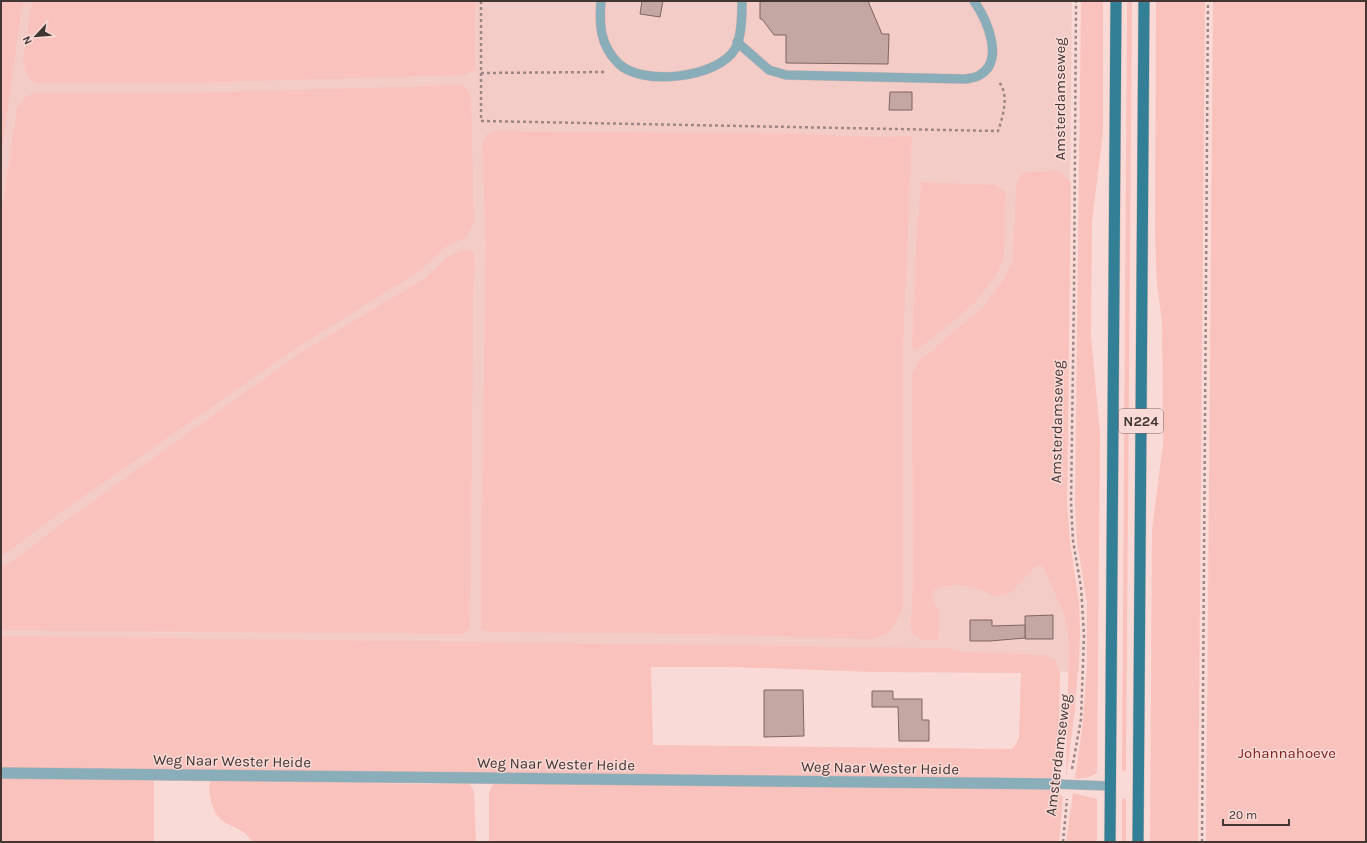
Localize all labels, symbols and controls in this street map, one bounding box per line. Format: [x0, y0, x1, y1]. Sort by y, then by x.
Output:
north arrow [16, 16, 56, 56]
text: N [20, 34, 35, 47]
street label: Amsterdamseweg [1051, 37, 1069, 161]
street label: Amsterdamseweg [1047, 360, 1067, 484]
road number: N224 [1119, 409, 1163, 433]
street label: Amsterdamseweg [1042, 692, 1074, 817]
park label: Johannahoeve [1238, 744, 1336, 762]
street label: Weg Naar Wester Heide [153, 751, 311, 771]
street label: Weg Naar Wester Heide [477, 754, 635, 774]
street label: Weg Naar Wester Heide [801, 758, 959, 778]
scale bar [1223, 801, 1289, 827]
text: 20 m [1229, 808, 1257, 822]

